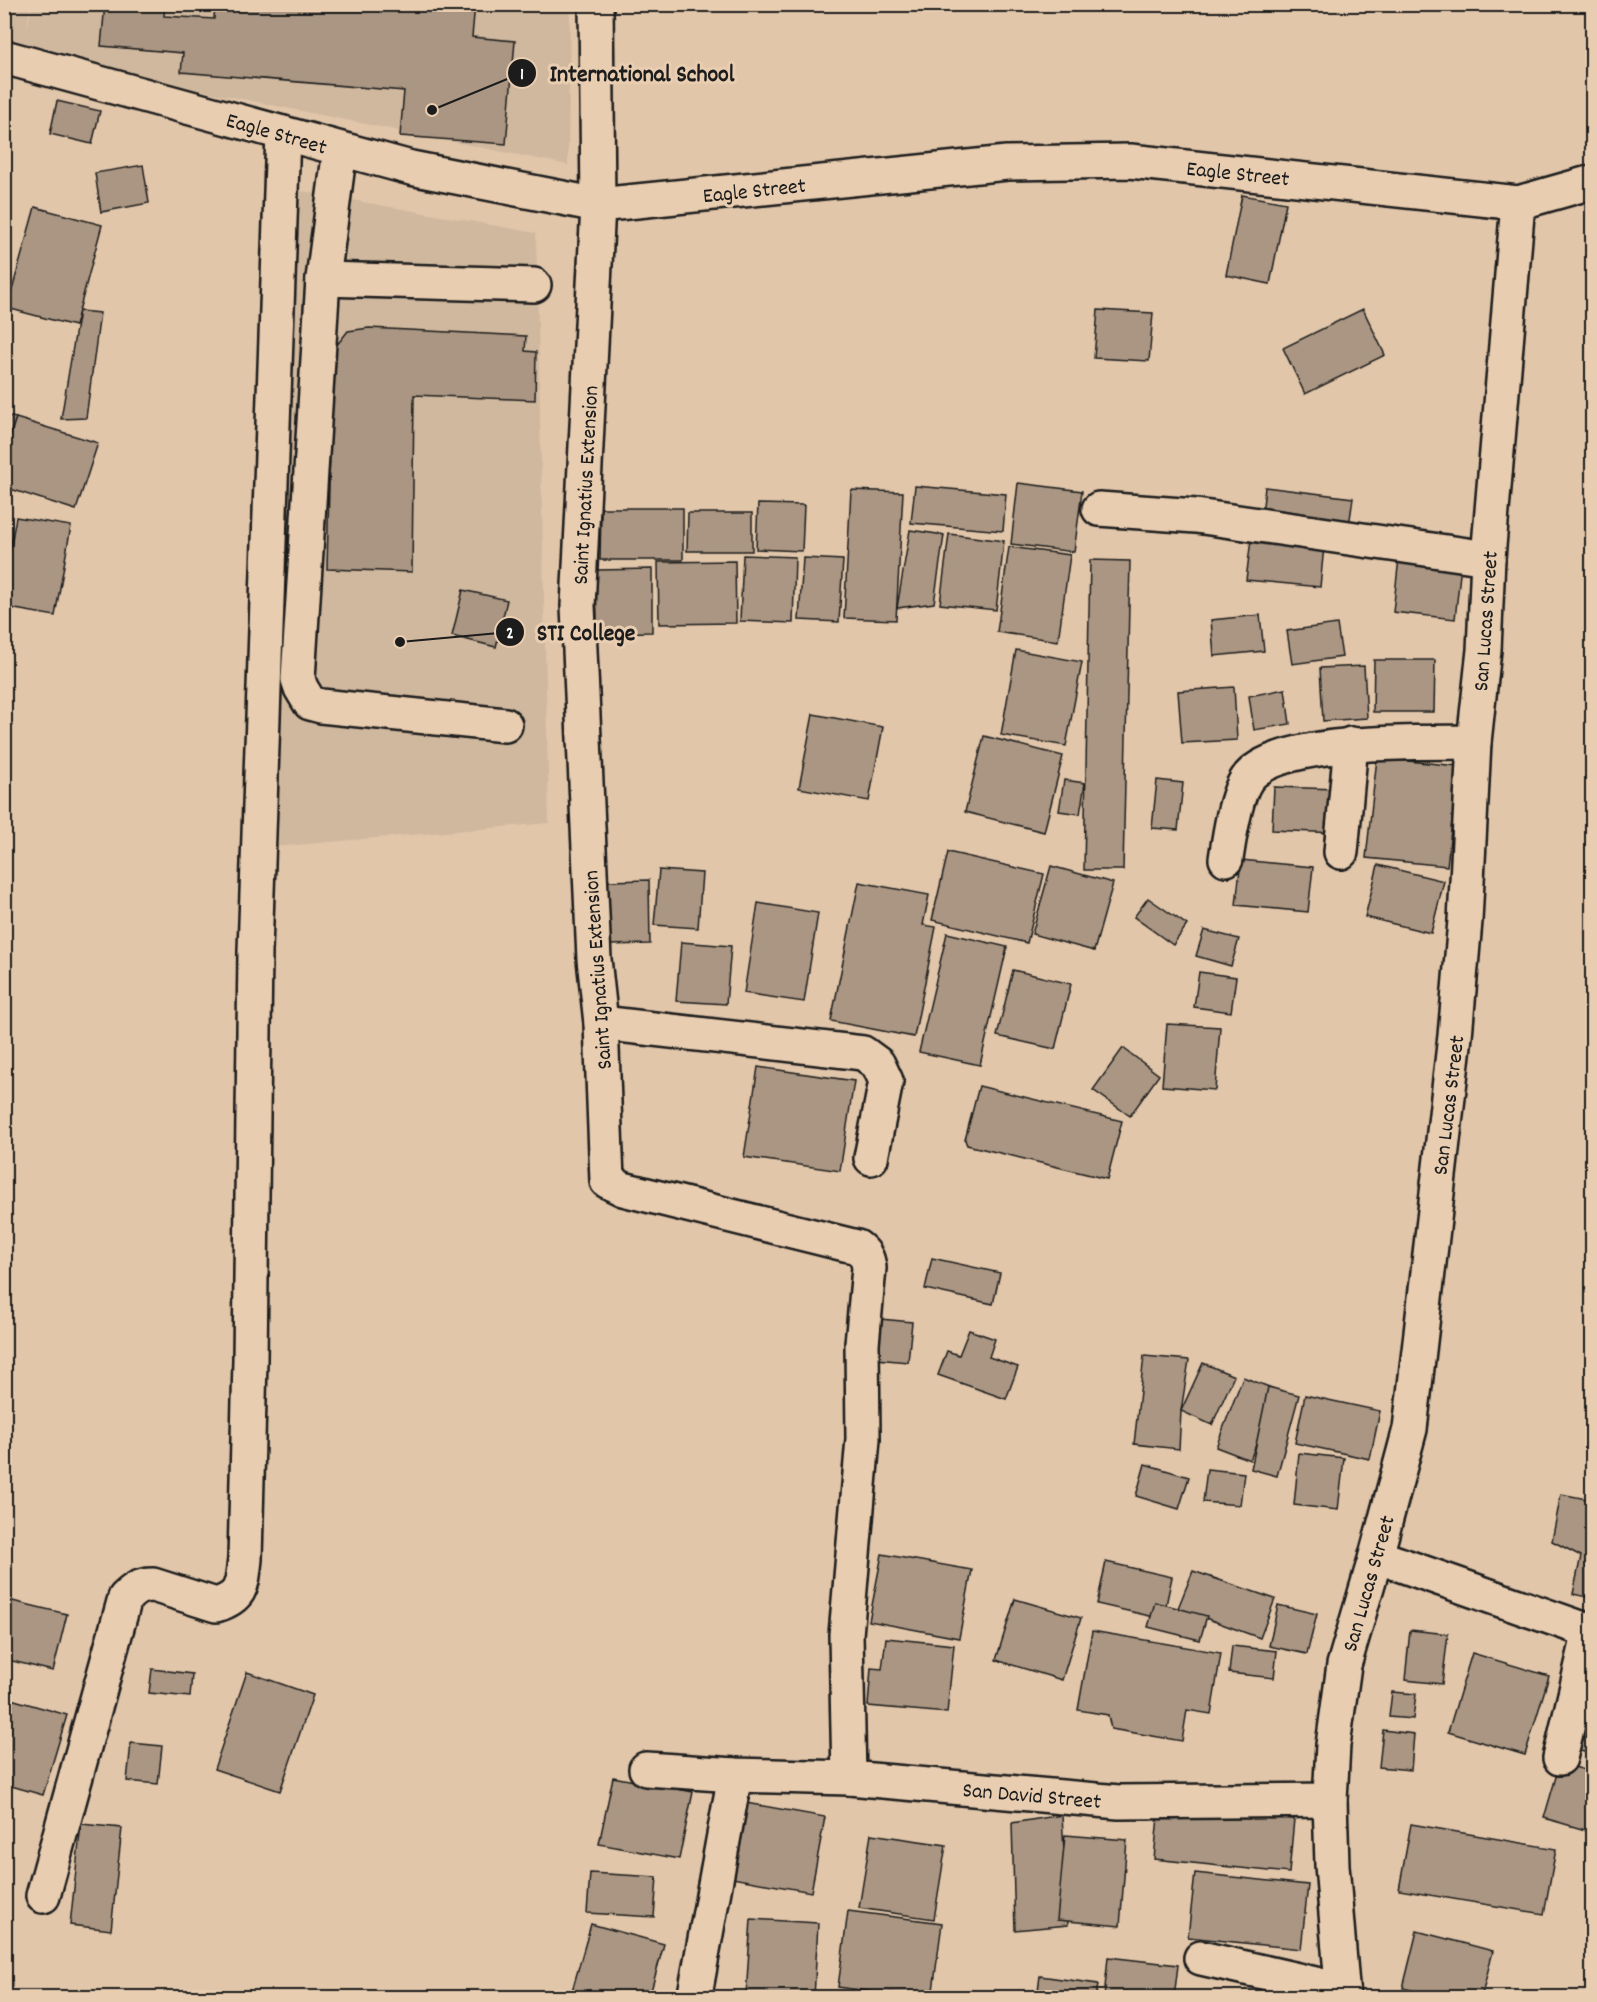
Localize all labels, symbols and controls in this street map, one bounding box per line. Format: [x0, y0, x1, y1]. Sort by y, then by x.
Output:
callout: International School [507, 52, 746, 94]
text: International School [550, 59, 735, 93]
text: 1 [520, 63, 524, 88]
street label: Eagle Street [222, 106, 330, 165]
street label: Eagle Street [1185, 155, 1291, 196]
street label: Eagle Street [701, 172, 807, 213]
street label: Saint Ignatius Extension [567, 385, 608, 586]
street label: San Lucas Street [1467, 550, 1508, 692]
callout: STI College [495, 611, 647, 653]
text: STI College [537, 618, 636, 652]
text: 2 [506, 622, 514, 647]
street label: Saint Ignatius Extension [577, 869, 622, 1070]
street label: San Lucas Street [1427, 1034, 1474, 1177]
street label: San Lucas Street [1336, 1512, 1405, 1656]
street label: San David Street [961, 1776, 1102, 1819]

